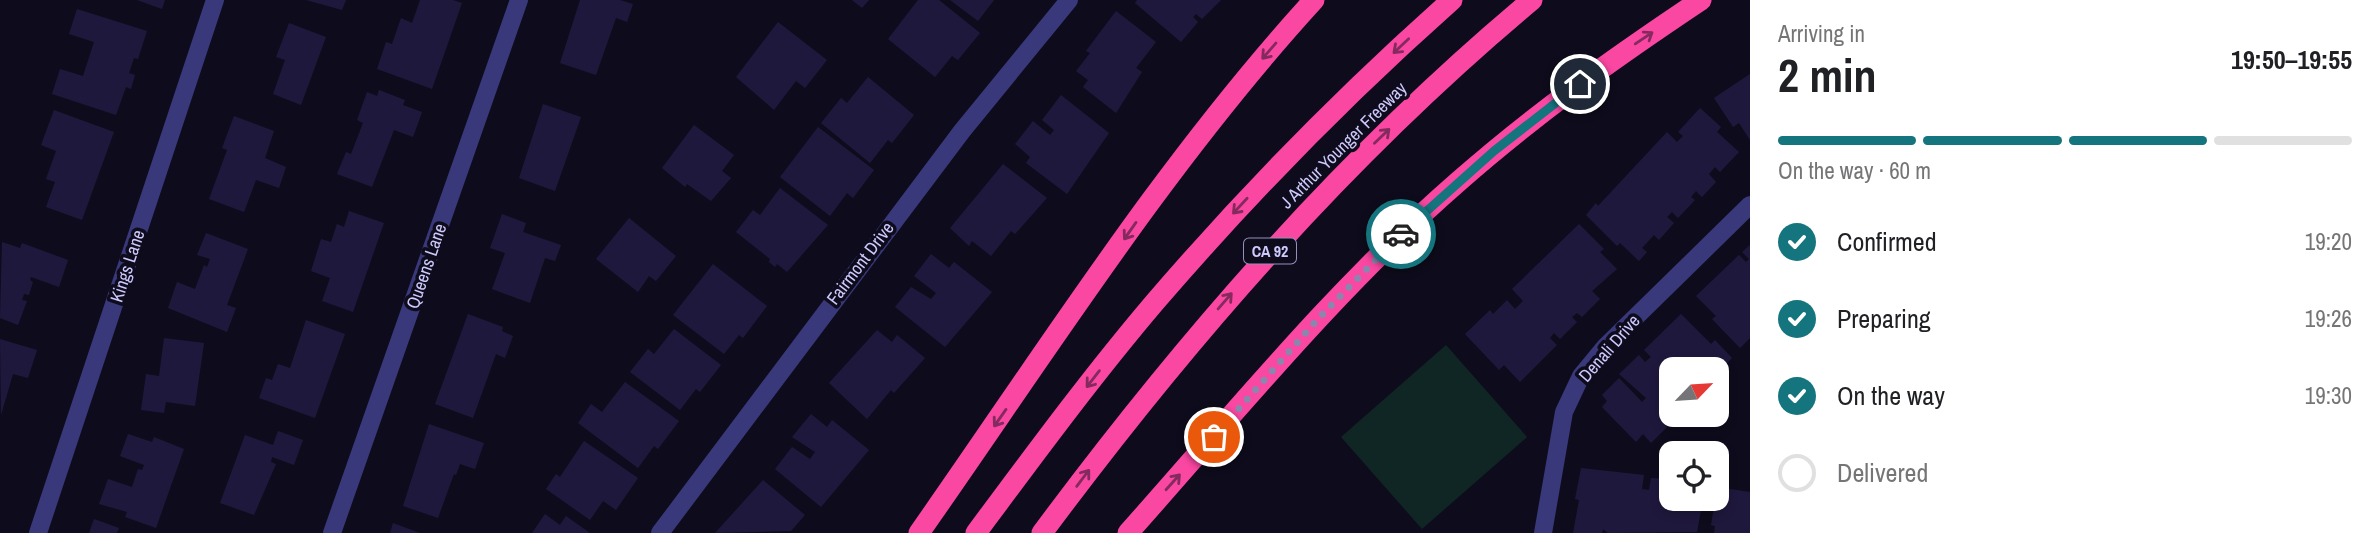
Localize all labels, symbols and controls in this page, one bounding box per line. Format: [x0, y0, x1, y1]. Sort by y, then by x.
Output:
text: Arriving in [1778, 18, 1865, 49]
one-way arrow [1634, 31, 1654, 45]
one-way arrow [1393, 37, 1410, 54]
one-way arrow [1261, 42, 1277, 60]
text: 19:50–19:55 [2231, 42, 2352, 77]
text: 2 min [1778, 44, 1877, 106]
pin [1550, 54, 1610, 114]
icon: home [1561, 65, 1599, 103]
street label: J Arthur Younger Freeway [1274, 76, 1412, 214]
one-way arrow [1373, 128, 1390, 145]
text: On the way · 60 m [1778, 155, 1931, 186]
one-way arrow [1232, 197, 1249, 214]
courier [1366, 199, 1436, 269]
icon: car [1382, 215, 1420, 253]
street label: Fairmont Drive [821, 216, 899, 310]
street label: Queens Lane [400, 220, 452, 312]
one-way arrow [1123, 221, 1137, 240]
icon: check [1778, 223, 1816, 261]
text: Confirmed [1837, 224, 1937, 259]
text: 19:20 [2305, 226, 2352, 257]
street label: Kings Lane [104, 227, 150, 305]
road number: CA 92 [1244, 238, 1296, 264]
one-way arrow [1217, 293, 1234, 310]
icon: check [1778, 300, 1816, 338]
text: Preparing [1837, 301, 1931, 336]
text: 19:26 [2305, 303, 2352, 334]
street label: Denali Drive [1573, 309, 1645, 387]
north arrow [1659, 357, 1729, 427]
map controls [1659, 357, 1729, 511]
one-way arrow [1085, 370, 1100, 388]
icon: check [1778, 377, 1816, 415]
text: On the way [1837, 378, 1945, 413]
text: 19:30 [2305, 380, 2352, 411]
one-way arrow [993, 407, 1007, 427]
pin [1184, 407, 1244, 467]
icon: bag [1195, 418, 1233, 456]
button: locate [1659, 441, 1729, 511]
text: Delivered [1837, 455, 1928, 490]
one-way arrow [1075, 470, 1090, 488]
one-way arrow [1165, 474, 1182, 491]

